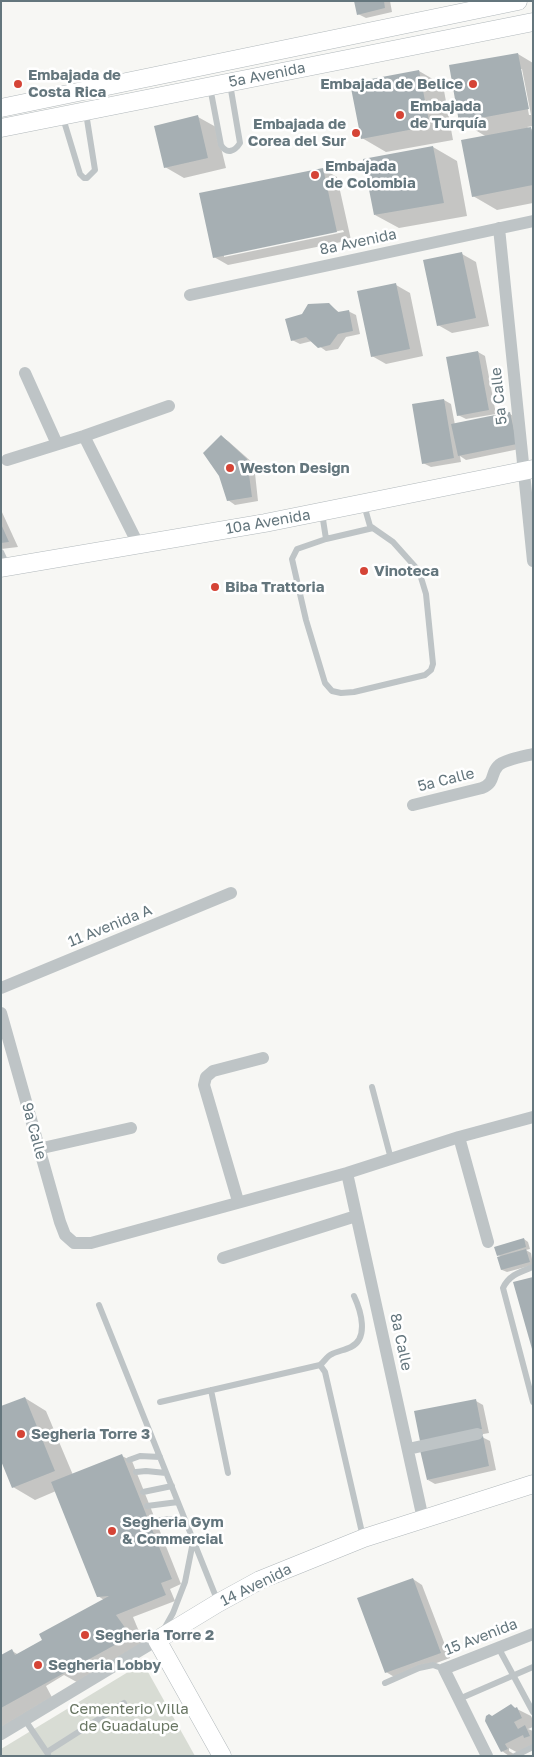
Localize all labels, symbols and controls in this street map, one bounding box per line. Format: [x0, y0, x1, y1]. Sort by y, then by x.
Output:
street label: 5a Avenida [227, 59, 307, 91]
place label: Embajada de Costa Rica [28, 66, 121, 101]
place label: Embajada de Belice [320, 75, 463, 93]
marker: Embajada de Costa Rica [12, 78, 24, 90]
marker: Embajada de Belice [467, 78, 479, 90]
place label: Embajada de Turquía [410, 97, 486, 132]
marker: Embajada de Turquía [394, 109, 406, 121]
place label: Embajada de Corea del Sur [248, 115, 346, 150]
marker: Embajada de Corea del Sur [350, 127, 362, 139]
place label: Embajada de Colombia [325, 157, 416, 192]
marker: Embajada de Colombia [309, 169, 321, 181]
street label: 8a Avenida [318, 225, 398, 259]
street label: 5a Calle [487, 366, 511, 426]
place label: Weston Design [240, 459, 350, 477]
marker: Weston Design [224, 462, 236, 474]
street label: 10a Avenida [224, 506, 312, 538]
place label: Vinoteca [374, 562, 439, 580]
marker: Vinoteca [358, 565, 370, 577]
place label: Biba Trattoria [225, 578, 324, 596]
marker: Biba Trattoria [209, 581, 221, 593]
street label: 5a Calle [416, 764, 476, 796]
street label: 11 Avenida A [65, 901, 155, 951]
street label: 9a Calle [18, 1101, 50, 1161]
street label: 8a Calle [386, 1312, 416, 1372]
place label: Segheria Torre 3 [31, 1425, 150, 1443]
marker: Segheria Torre 3 [15, 1428, 27, 1440]
place label: Segheria Gym & Commercial [122, 1513, 224, 1548]
marker: Segheria Gym & Commercial [106, 1525, 118, 1537]
street label: 14 Avenida [217, 1560, 295, 1610]
street label: 15 Avenida [442, 1615, 520, 1659]
place label: Segheria Torre 2 [95, 1626, 214, 1644]
marker: Segheria Torre 2 [79, 1629, 91, 1641]
place label: Segheria Lobby [48, 1656, 161, 1674]
marker: Segheria Lobby [32, 1659, 44, 1671]
park label: Cementerio Villa de Guadalupe [69, 1700, 189, 1735]

